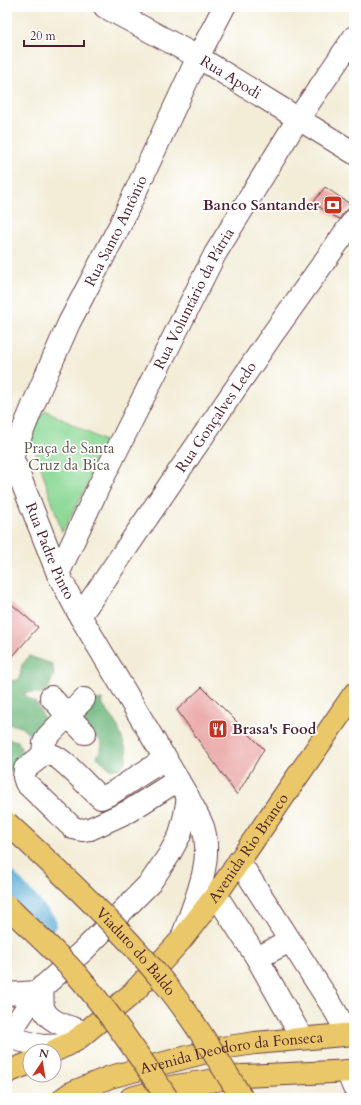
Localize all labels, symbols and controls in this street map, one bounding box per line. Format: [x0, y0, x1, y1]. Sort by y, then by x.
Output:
scale bar [24, 22, 84, 48]
text: 20 m [30, 28, 57, 44]
street label: Rua Apodi [196, 51, 265, 103]
street label: Rua Santo Antônio [80, 172, 152, 290]
bank icon: Banco Santander [322, 194, 344, 216]
place label: Banco Santander [203, 195, 320, 215]
street label: Rua Voluntário da Pátria [149, 224, 239, 373]
street label: Rua Gonçalves Ledo [171, 358, 261, 476]
park label: Praça de Santa Cruz da Bica [24, 438, 115, 475]
street label: Rua Padre Pinto [21, 500, 80, 603]
restaurant icon: Brasa's Food [207, 718, 229, 740]
place label: Brasa's Food [232, 719, 317, 739]
street label: Avenida Rio Branco [204, 789, 293, 907]
street label: Viaduto do Baldo [91, 903, 180, 999]
street label: Avenida Deodoro da Fonseca [138, 1027, 324, 1079]
north arrow [22, 1043, 62, 1083]
text: N [38, 1045, 51, 1062]

